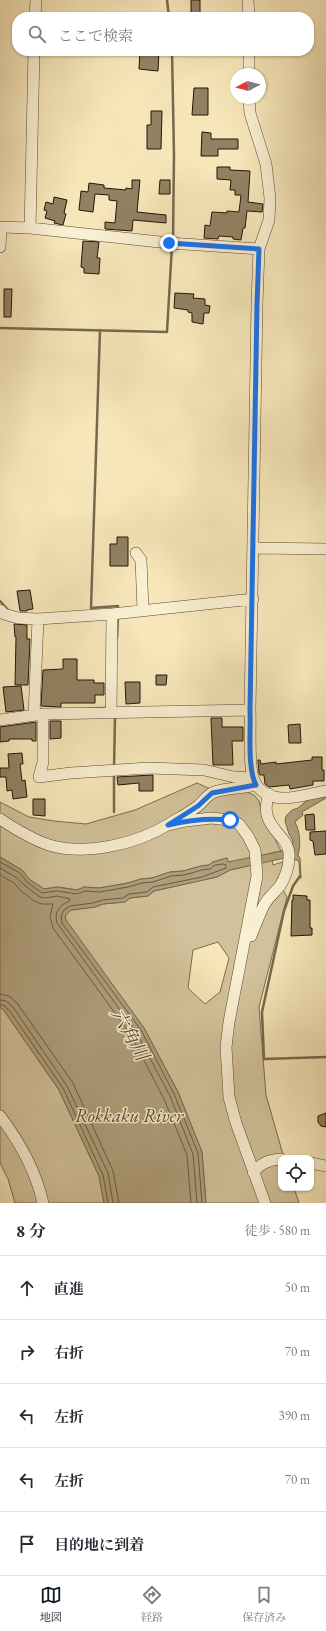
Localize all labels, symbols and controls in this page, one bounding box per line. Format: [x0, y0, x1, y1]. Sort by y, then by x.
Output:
search box [12, 12, 314, 56]
icon: search [26, 23, 48, 45]
text: ここで検索 [58, 26, 133, 45]
north arrow [230, 68, 266, 104]
route end [160, 234, 178, 252]
route start [221, 811, 239, 829]
water label: 六角川 [104, 1003, 156, 1067]
water label: Rokkaku River [75, 1103, 184, 1128]
map controls [278, 1155, 314, 1191]
button: locate [278, 1155, 314, 1191]
text: 8 分 [16, 1220, 46, 1242]
text: 徒歩 · 580 m [245, 1222, 310, 1239]
icon: ahead [16, 1277, 38, 1299]
text: 直進 [54, 1279, 84, 1298]
text: 50 m [285, 1279, 310, 1296]
icon: right [16, 1341, 38, 1363]
text: 右折 [54, 1343, 84, 1362]
text: 70 m [285, 1343, 310, 1360]
icon: left [16, 1405, 38, 1427]
text: 左折 [54, 1407, 84, 1426]
text: 390 m [279, 1407, 310, 1424]
icon: left [16, 1469, 38, 1491]
text: 左折 [54, 1471, 84, 1490]
text: 70 m [285, 1471, 310, 1488]
icon: arrive [16, 1533, 38, 1555]
text: 目的地に到着 [54, 1535, 144, 1554]
tab: 地図 [40, 1584, 62, 1624]
tab: 経路 [141, 1584, 163, 1624]
tab: 保存済み [242, 1584, 286, 1624]

